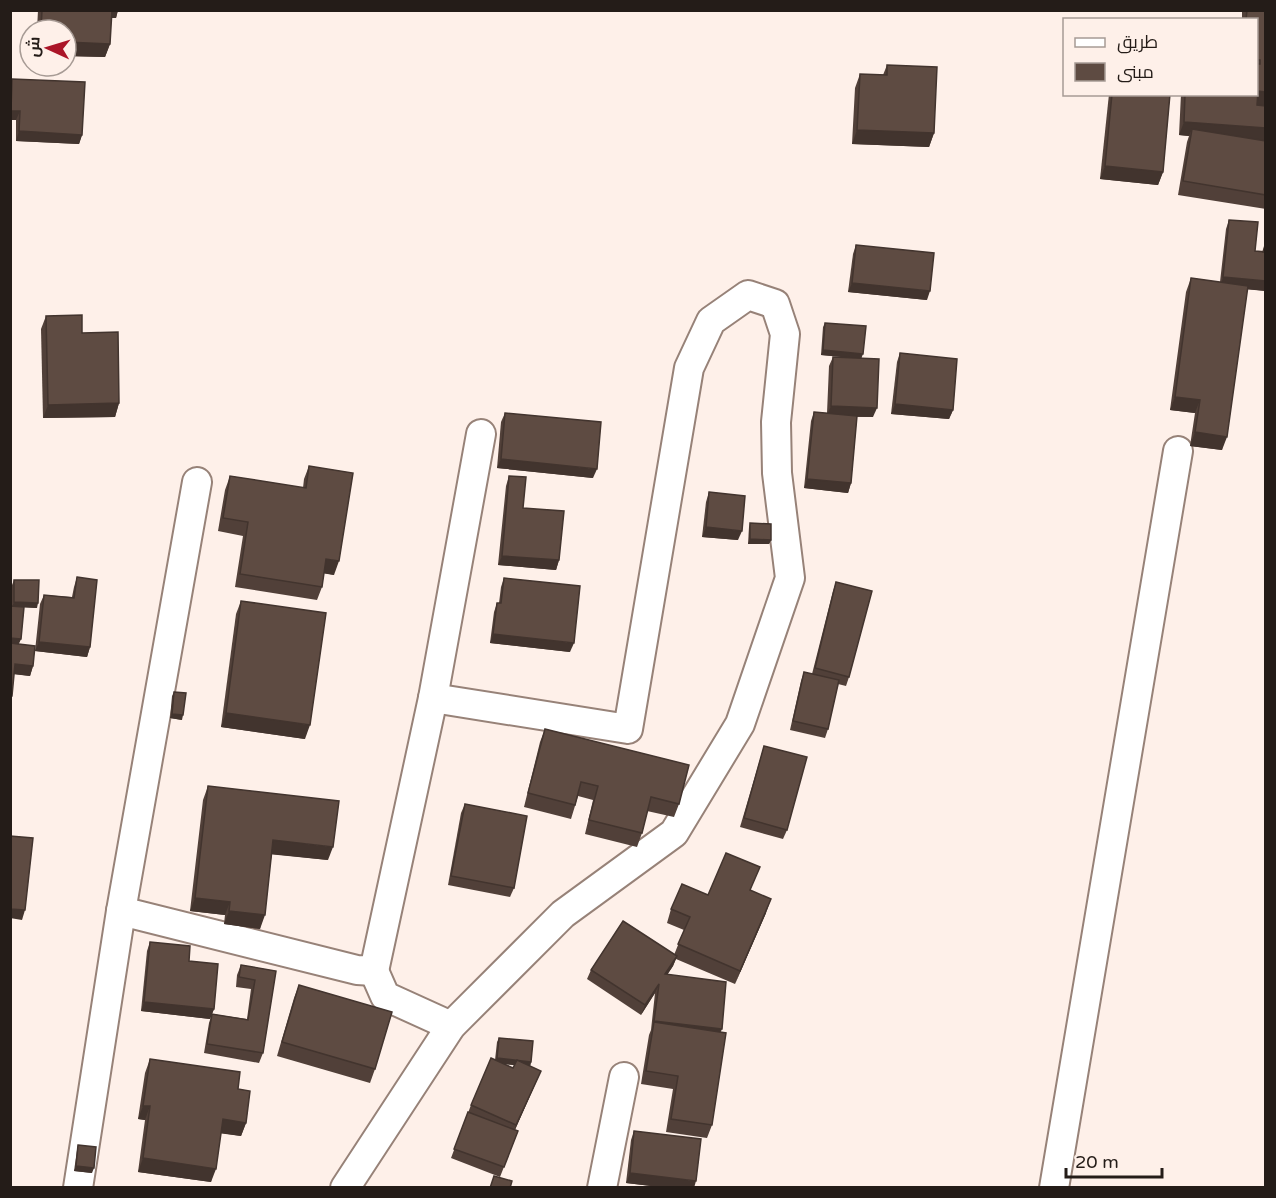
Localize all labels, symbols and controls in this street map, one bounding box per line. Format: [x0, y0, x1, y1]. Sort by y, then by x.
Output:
north arrow [18, 18, 78, 78]
legend [1063, 18, 1258, 96]
text: طريق [1117, 31, 1158, 54]
text: ش [23, 36, 45, 58]
text: مبنى [1117, 61, 1154, 83]
scale bar [1066, 1141, 1162, 1179]
text: 20 m [1075, 1151, 1119, 1173]

